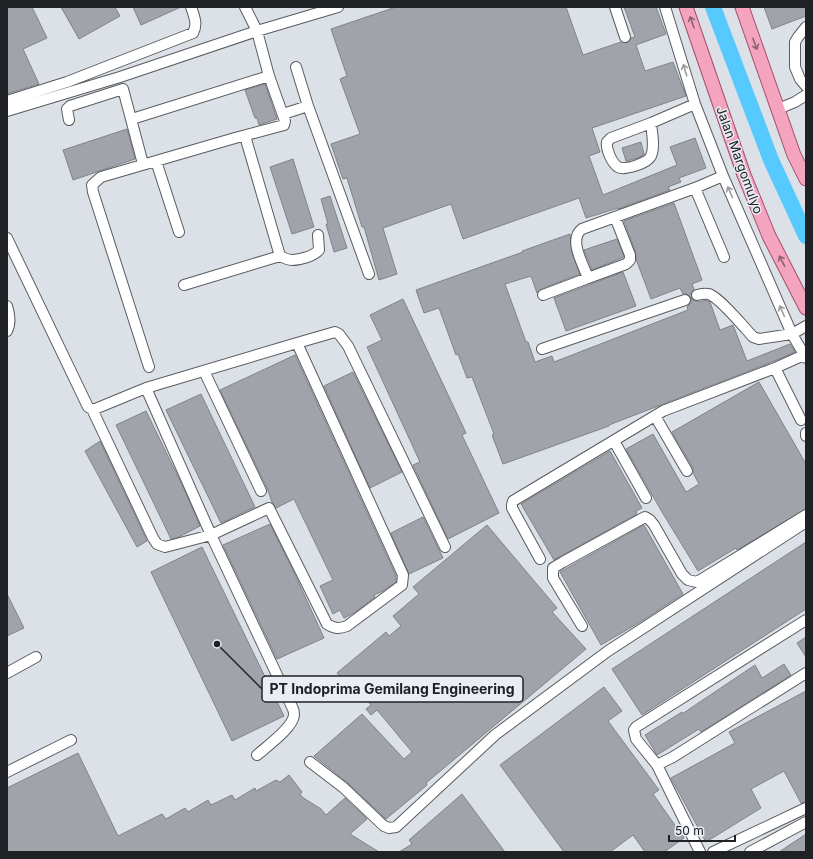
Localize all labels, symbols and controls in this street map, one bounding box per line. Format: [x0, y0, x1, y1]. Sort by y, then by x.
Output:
one-way arrow [687, 16, 695, 28]
one-way arrow [752, 37, 759, 50]
one-way arrow [680, 64, 688, 76]
street label: Jalan Margomulyo [713, 104, 767, 216]
one-way arrow [726, 186, 733, 198]
one-way arrow [778, 255, 785, 267]
one-way arrow [778, 305, 785, 317]
callout: PT Indoprima Gemilang Engineering [262, 676, 523, 702]
text: PT Indoprima Gemilang Engineering [269, 680, 515, 697]
scale bar [669, 817, 735, 843]
text: 50 m [675, 823, 704, 838]

